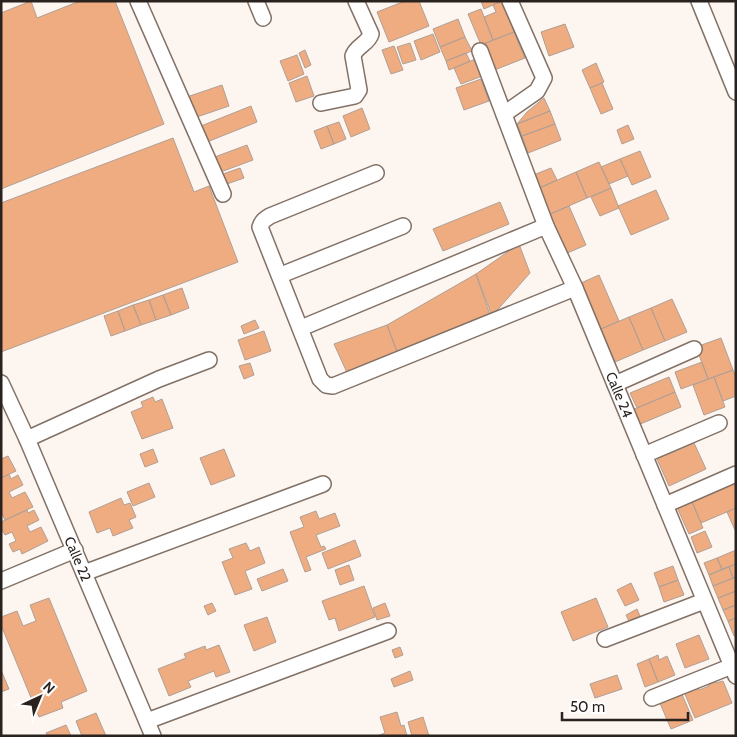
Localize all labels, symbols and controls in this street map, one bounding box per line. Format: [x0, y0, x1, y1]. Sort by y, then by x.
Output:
street label: Calle 24 [602, 369, 637, 420]
street label: Calle 22 [60, 534, 95, 584]
north arrow [15, 672, 65, 722]
text: N [39, 678, 59, 698]
scale bar [562, 690, 688, 722]
text: 50 m [570, 698, 605, 716]

